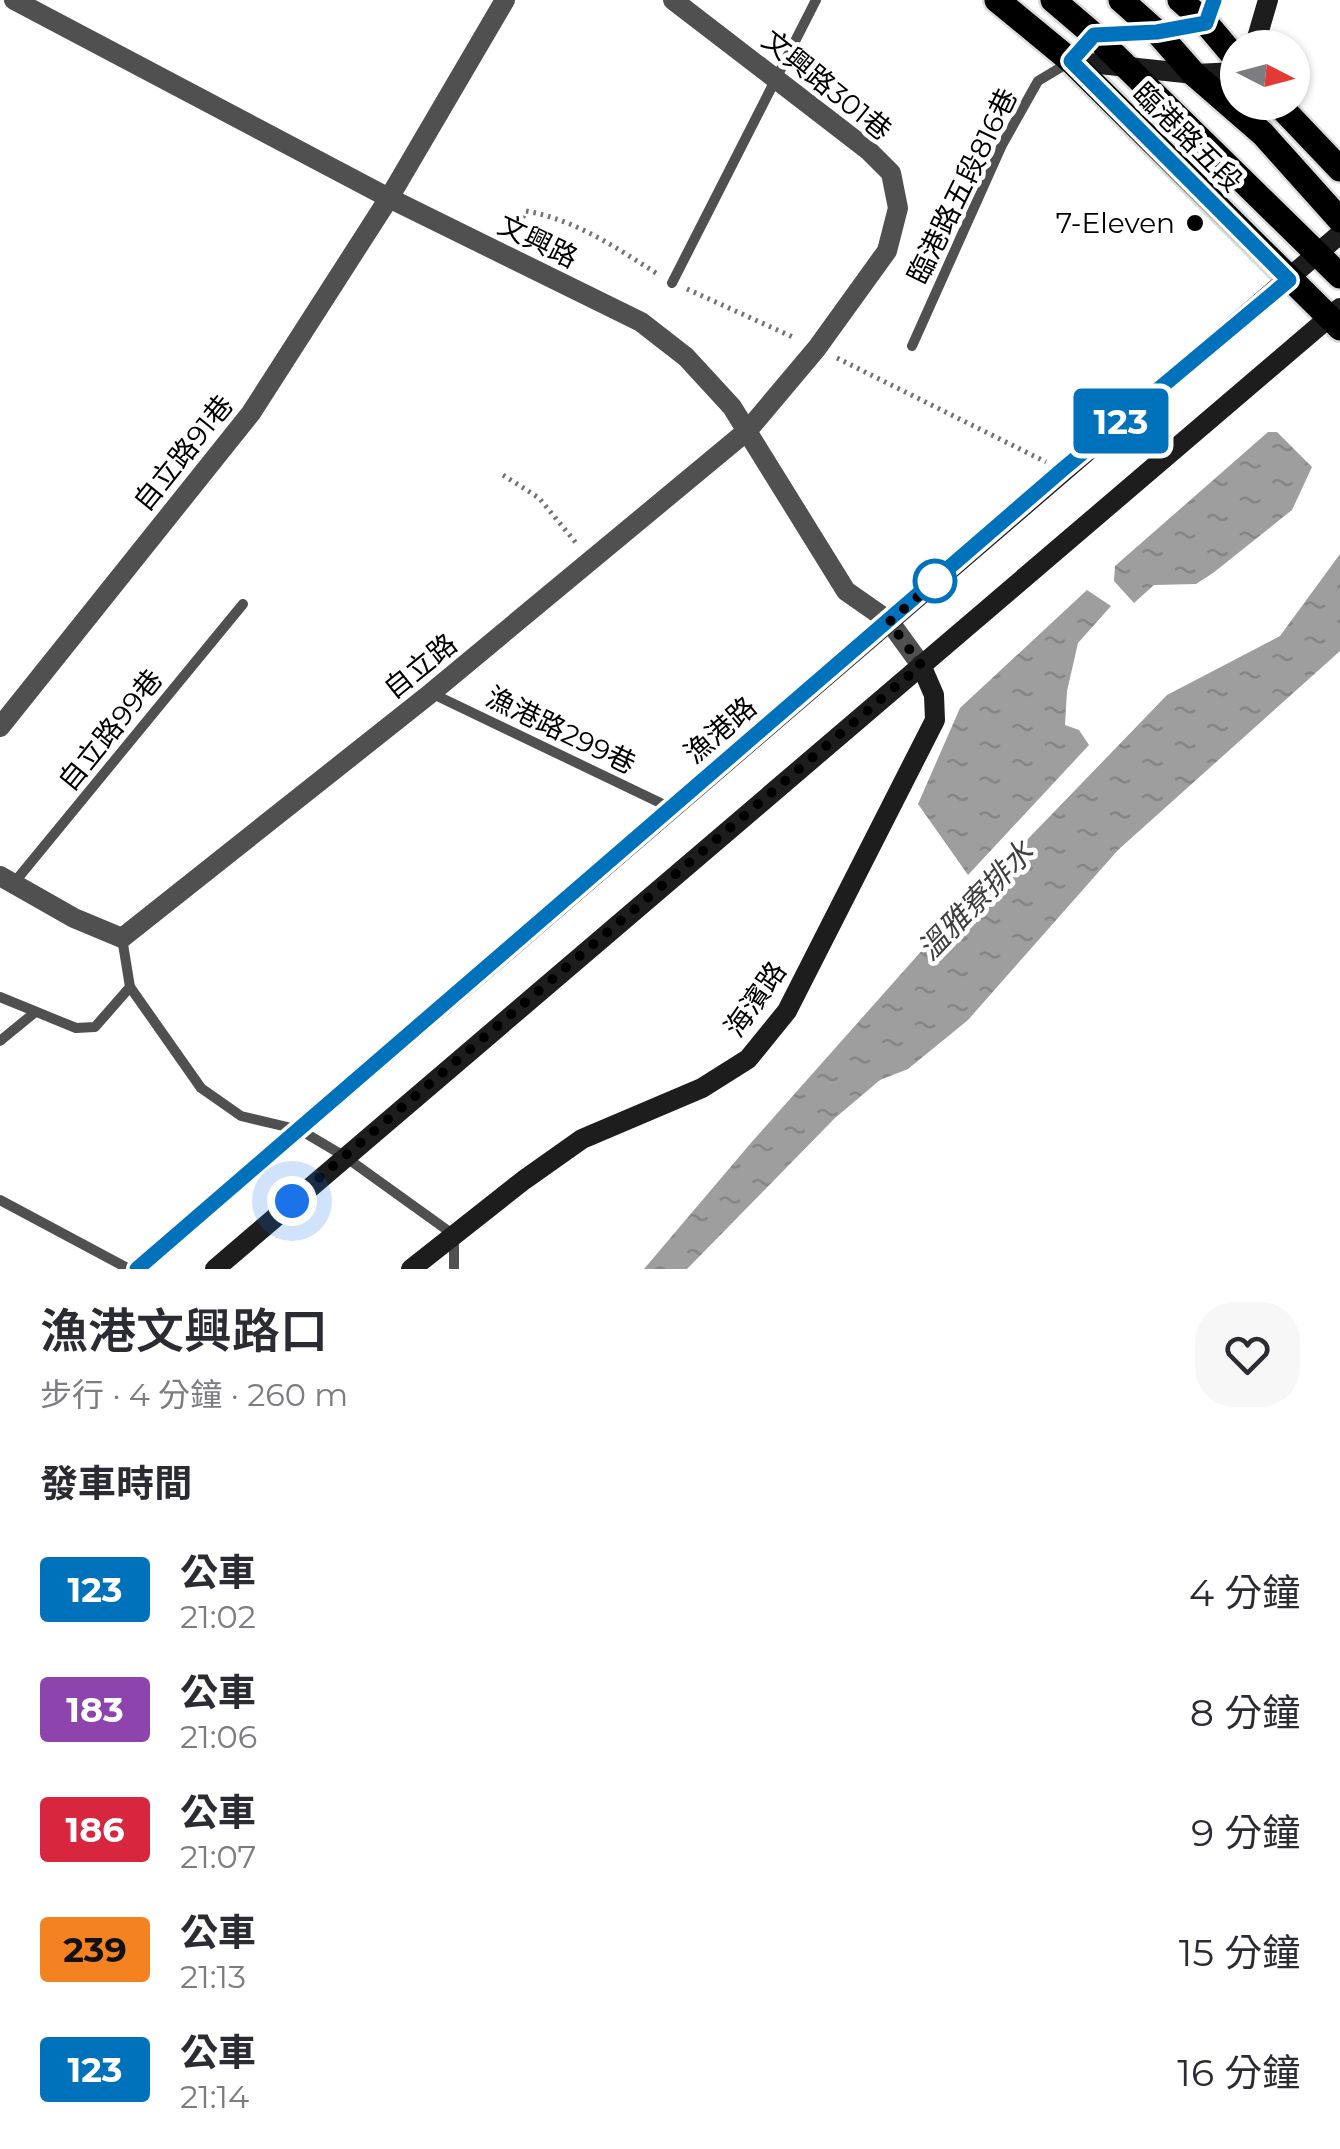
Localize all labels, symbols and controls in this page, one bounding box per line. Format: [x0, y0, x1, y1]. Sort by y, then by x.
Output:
street label: 文興路301巷 [756, 23, 898, 147]
north arrow [1220, 30, 1310, 120]
map controls [1220, 30, 1310, 120]
street label: 臨港路五段 [1126, 75, 1250, 199]
street label: 臨港路五段816巷 [900, 83, 1024, 289]
place label: 7-Eleven [1056, 206, 1175, 240]
street label: 文興路 [493, 207, 583, 275]
marker: 7-Eleven [1184, 212, 1206, 234]
street label: 自立路91巷 [126, 388, 240, 518]
line badge: 123 [1064, 388, 1178, 454]
text: 123 [1093, 400, 1149, 443]
unlabelled marker [914, 560, 956, 602]
street label: 自立路 [377, 626, 463, 706]
street label: 自立路99巷 [51, 663, 169, 797]
street label: 漁港路299巷 [481, 679, 641, 781]
street label: 漁港路 [677, 690, 763, 770]
water label: 溫雅寮排水 [910, 832, 1042, 967]
street label: 海濱路 [717, 955, 793, 1043]
your location [267, 1176, 317, 1226]
text: 漁港文興路口 [40, 1302, 328, 1360]
button: heart [1195, 1302, 1300, 1407]
text: 步行 · 4 分鐘 · 260 m [40, 1375, 348, 1414]
text: 發車時間 [40, 1460, 192, 1507]
text: 公車 [180, 1549, 256, 1596]
text: 123 [67, 1568, 123, 1611]
text: 4 分鐘 [1189, 1569, 1300, 1616]
text: 21:02 [180, 1597, 256, 1636]
text: 公車 [180, 1669, 256, 1716]
text: 183 [66, 1688, 124, 1731]
text: 8 分鐘 [1190, 1689, 1300, 1736]
text: 21:06 [180, 1717, 257, 1756]
text: 公車 [180, 1789, 256, 1836]
text: 186 [65, 1808, 125, 1851]
text: 9 分鐘 [1191, 1809, 1300, 1856]
text: 21:07 [180, 1837, 256, 1876]
text: 公車 [180, 1909, 256, 1956]
text: 239 [63, 1928, 127, 1971]
text: 15 分鐘 [1179, 1929, 1300, 1976]
text: 21:13 [180, 1957, 246, 1996]
text: 公車 [180, 2029, 256, 2076]
text: 123 [67, 2048, 123, 2091]
text: 16 分鐘 [1177, 2049, 1300, 2096]
text: 21:14 [180, 2077, 249, 2116]

